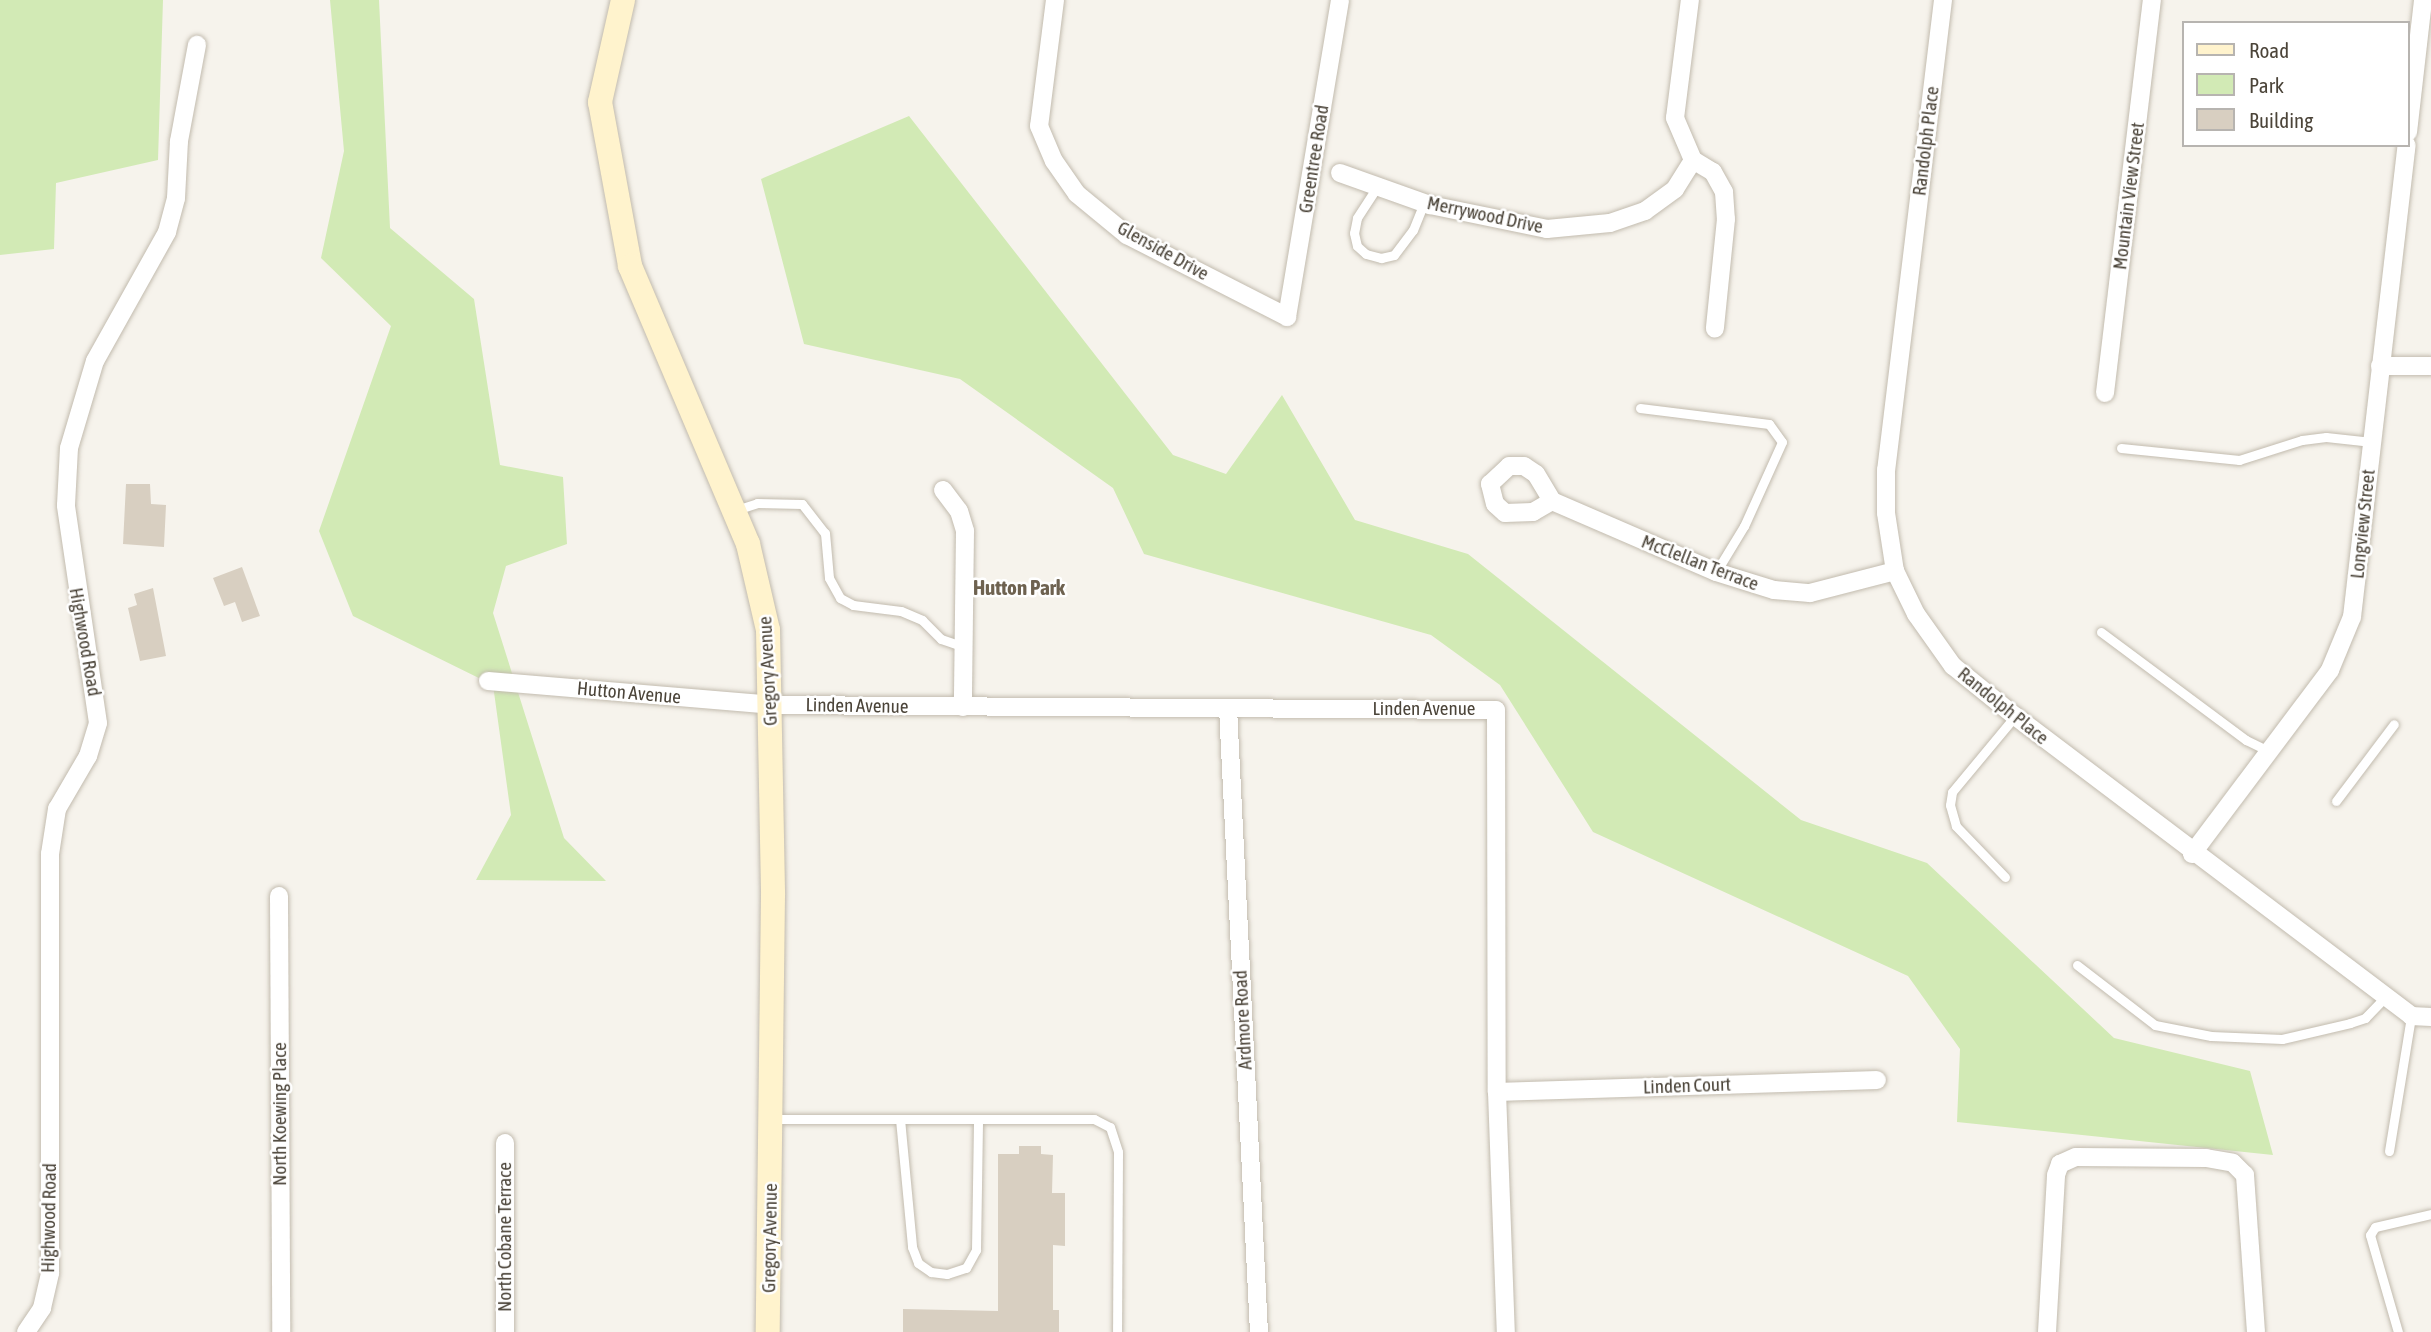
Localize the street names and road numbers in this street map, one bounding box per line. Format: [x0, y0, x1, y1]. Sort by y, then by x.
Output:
street label: Randolph Place [1908, 85, 1944, 197]
street label: Greentree Road [1294, 103, 1334, 215]
street label: Mountain View Street [2109, 121, 2149, 271]
street label: Merrywood Drive [1425, 192, 1545, 238]
street label: Glenside Drive [1113, 217, 1213, 285]
street label: Longview Street [2346, 468, 2380, 580]
street label: McClellan Terrace [1638, 530, 1762, 596]
street label: Highwood Road [64, 586, 106, 698]
street label: Gregory Avenue [754, 616, 782, 726]
street label: Randolph Place [1953, 662, 2053, 750]
street label: Hutton Avenue [576, 677, 682, 709]
street label: Linden Avenue [805, 694, 909, 718]
street label: Linden Avenue [1373, 698, 1475, 720]
street label: Ardmore Road [1229, 970, 1257, 1070]
street label: North Koewing Place [269, 1042, 291, 1186]
street label: Linden Court [1643, 1073, 1731, 1099]
street label: North Cobane Terrace [494, 1162, 516, 1312]
street label: Highwood Road [37, 1163, 61, 1273]
street label: Gregory Avenue [758, 1183, 782, 1293]

